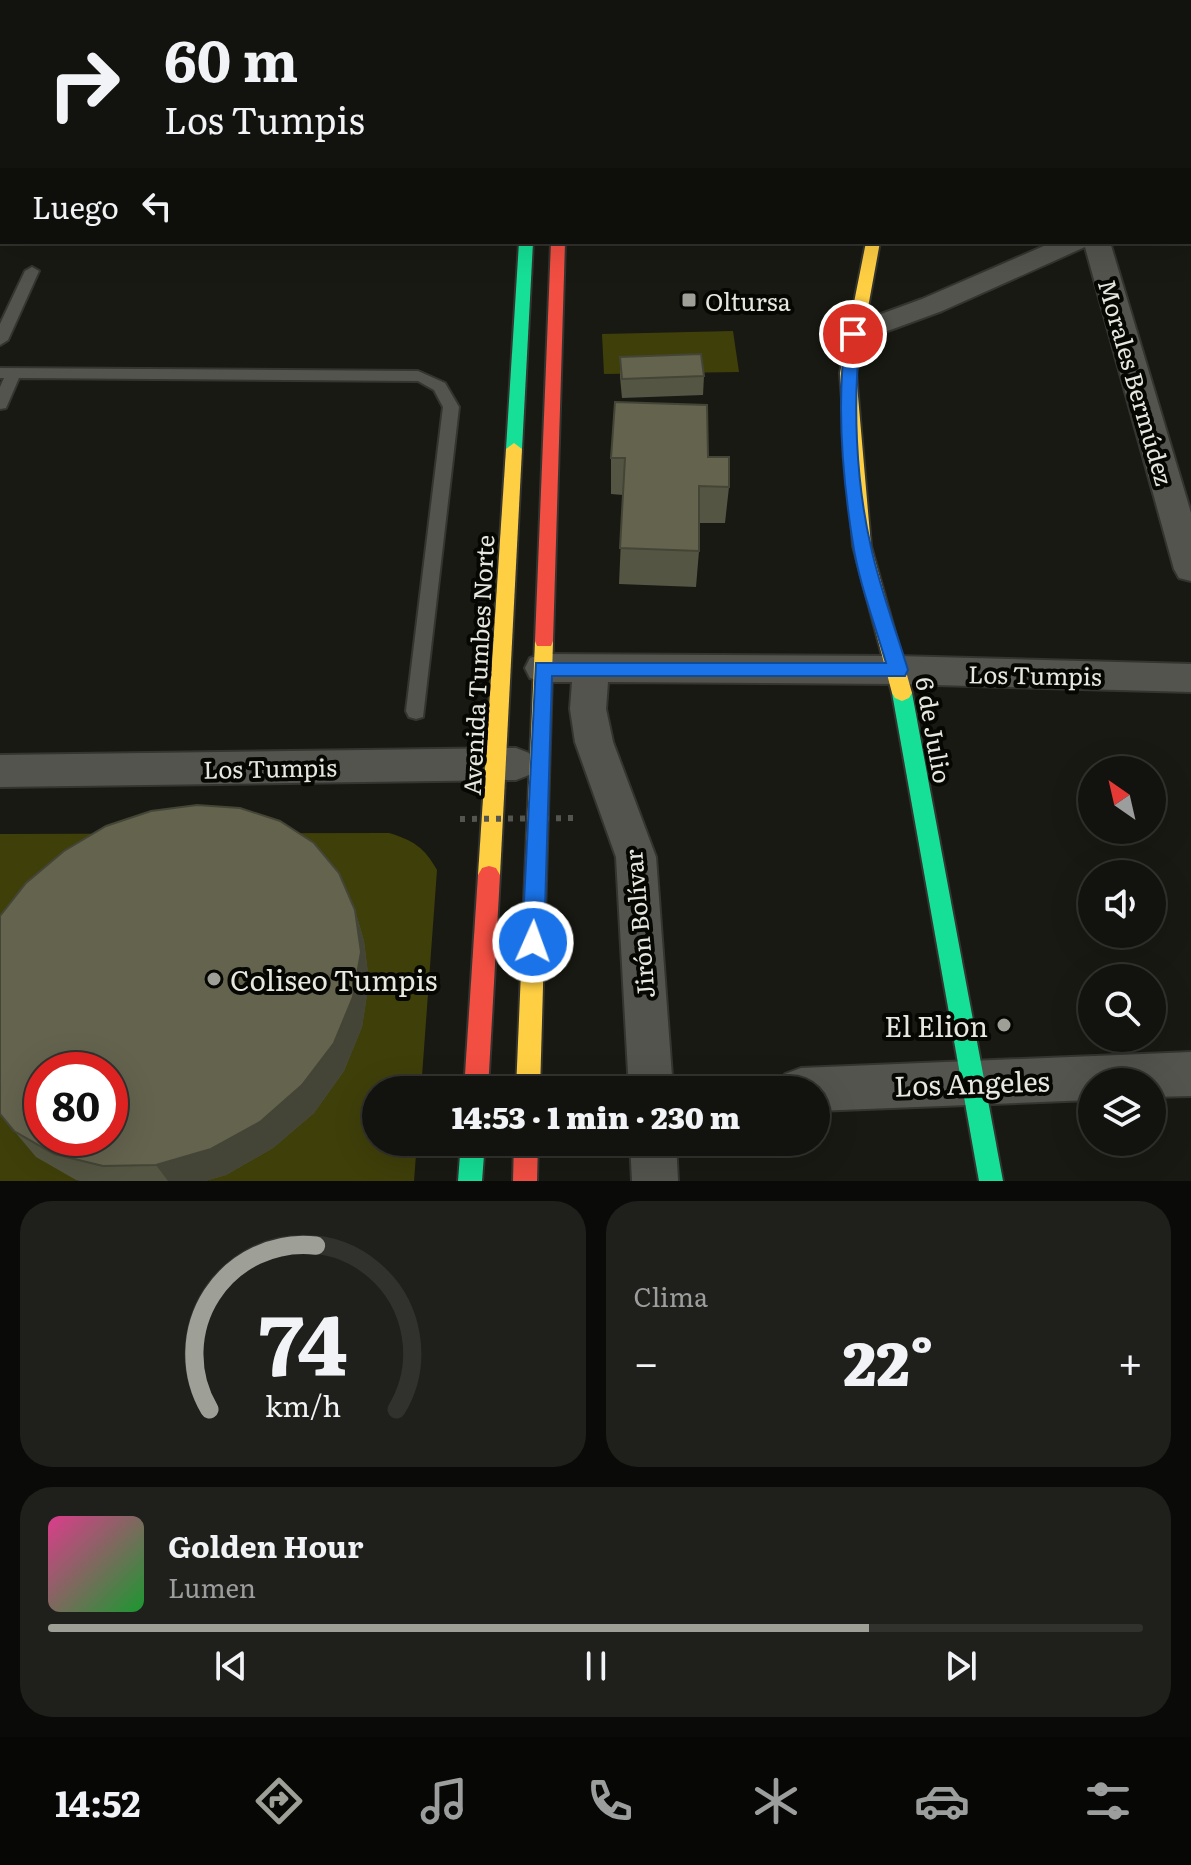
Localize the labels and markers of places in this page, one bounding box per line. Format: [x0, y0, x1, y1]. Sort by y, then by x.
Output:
place label: Oltursa [705, 283, 791, 318]
marker: Oltursa [680, 291, 698, 309]
pin [819, 300, 887, 368]
place label: Coliseo Tumpis [230, 958, 437, 1000]
marker: Coliseo Tumpis [205, 970, 223, 988]
place label: El Elion [884, 1004, 988, 1046]
marker: El Elion [995, 1016, 1013, 1034]

